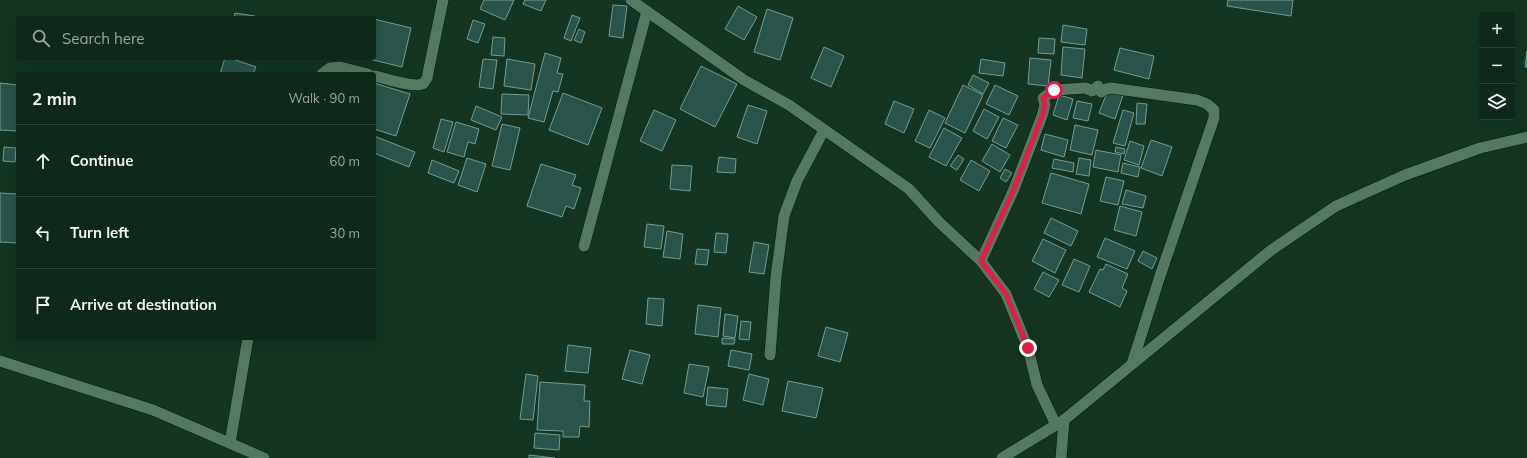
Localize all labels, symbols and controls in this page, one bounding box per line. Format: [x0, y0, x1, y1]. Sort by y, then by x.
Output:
map controls [1479, 12, 1515, 120]
button: + [1479, 12, 1515, 48]
search box [16, 16, 376, 60]
icon: search [30, 27, 52, 49]
text: Search here [62, 29, 144, 48]
button: − [1479, 48, 1515, 84]
route start [1045, 81, 1063, 99]
button: layers [1479, 84, 1515, 120]
text: 2 min [32, 88, 77, 109]
text: Walk · 90 m [289, 90, 360, 106]
icon: ahead [32, 150, 54, 172]
text: Continue [70, 151, 133, 170]
text: 60 m [330, 153, 360, 169]
icon: left [32, 222, 54, 244]
text: Turn left [70, 223, 129, 242]
text: 30 m [330, 225, 360, 241]
icon: arrive [32, 294, 54, 316]
text: Arrive at destination [70, 295, 217, 314]
route end [1019, 339, 1037, 357]

